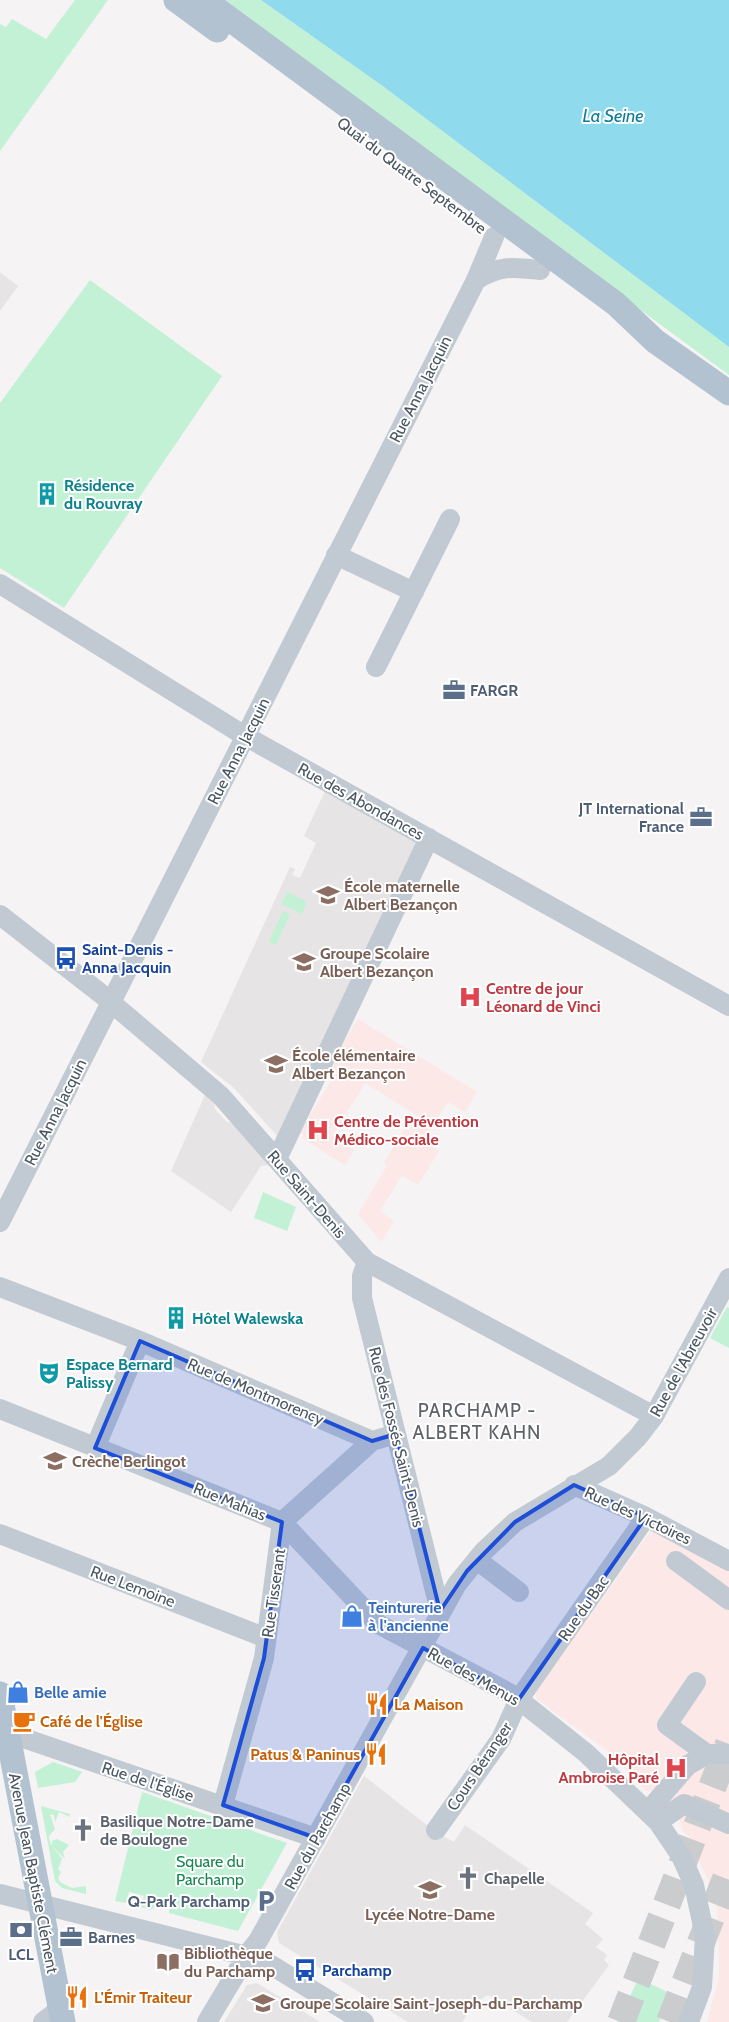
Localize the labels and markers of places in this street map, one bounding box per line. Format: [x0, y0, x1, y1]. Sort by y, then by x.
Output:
place label: Résidence du Rouvray [64, 476, 143, 513]
building icon: Résidence du Rouvray [34, 481, 60, 507]
office icon: FARGR [441, 677, 467, 703]
place label: FARGR [470, 681, 518, 700]
place label: JT International France [578, 799, 684, 836]
office icon: JT International France [688, 804, 714, 830]
place label: École maternelle Albert Bezançon [344, 877, 460, 914]
school or university icon: École maternelle Albert Bezançon [315, 882, 341, 908]
place label: Saint-Denis - Anna Jacquin [82, 940, 173, 977]
place label: Groupe Scolaire Albert Bezançon [320, 944, 434, 981]
bus stop icon: Saint-Denis - Anna Jacquin [53, 945, 79, 971]
school or university icon: Groupe Scolaire Albert Bezançon [291, 949, 317, 975]
place label: Centre de jour Léonard de Vinci [486, 979, 601, 1016]
hospital icon: Centre de jour Léonard de Vinci [457, 984, 483, 1010]
place label: École élémentaire Albert Bezançon [292, 1046, 415, 1083]
school or university icon: École élémentaire Albert Bezançon [263, 1051, 289, 1077]
place label: Centre de Prévention Médico-sociale [334, 1112, 479, 1149]
hospital icon: Centre de Prévention Médico-sociale [305, 1117, 331, 1143]
building icon: Hôtel Walewska [163, 1305, 189, 1331]
place label: Hôtel Walewska [192, 1309, 303, 1328]
place label: Espace Bernard Palissy [66, 1355, 173, 1392]
theatre icon: Espace Bernard Palissy [36, 1360, 62, 1386]
school or university icon: Crèche Berlingot [42, 1448, 68, 1474]
place label: Crèche Berlingot [72, 1452, 186, 1471]
place label: Teinturerie à l'ancienne [368, 1598, 449, 1635]
shop icon: Teinturerie à l'ancienne [339, 1603, 365, 1629]
shop icon: Belle amie [5, 1679, 31, 1705]
place label: Belle amie [34, 1683, 106, 1702]
restaurant icon: La Maison [364, 1691, 390, 1717]
place label: La Maison [394, 1695, 463, 1714]
cafe icon: Café de l'Église [11, 1708, 37, 1734]
place label: Café de l'Église [40, 1712, 143, 1731]
restaurant icon: Patus & Paninus [363, 1741, 389, 1767]
place label: Patus & Paninus [250, 1745, 360, 1764]
place label: Hôpital Ambroise Paré [559, 1750, 659, 1787]
hospital icon: Hôpital Ambroise Paré [663, 1755, 689, 1781]
place label: Basilique Notre-Dame de Boulogne [100, 1812, 254, 1849]
church icon: Basilique Notre-Dame de Boulogne [70, 1817, 96, 1843]
church icon: Chapelle [455, 1865, 481, 1891]
place label: Chapelle [484, 1869, 545, 1888]
school or university icon: Lycée Notre-Dame [417, 1877, 443, 1903]
parking icon: Q-Park Parchamp [253, 1888, 279, 1914]
place label: Q-Park Parchamp [128, 1892, 250, 1911]
place label: Lycée Notre-Dame [365, 1905, 495, 1924]
bank icon: LCL [8, 1917, 34, 1943]
office icon: Barnes [58, 1924, 84, 1950]
place label: Barnes [88, 1928, 135, 1947]
place label: Bibliothèque du Parchamp [184, 1944, 275, 1981]
place label: LCL [8, 1945, 34, 1964]
library icon: Bibliothèque du Parchamp [155, 1949, 181, 1975]
bus stop icon: Parchamp [292, 1957, 318, 1983]
place label: Parchamp [322, 1961, 392, 1980]
restaurant icon: L'Émir Traiteur [64, 1984, 90, 2010]
place label: L'Émir Traiteur [94, 1988, 192, 2007]
school or university icon: Groupe Scolaire Saint-Joseph-du-Parchamp [250, 1990, 276, 2016]
place label: Groupe Scolaire Saint-Joseph-du-Parchamp [280, 1994, 583, 2013]

